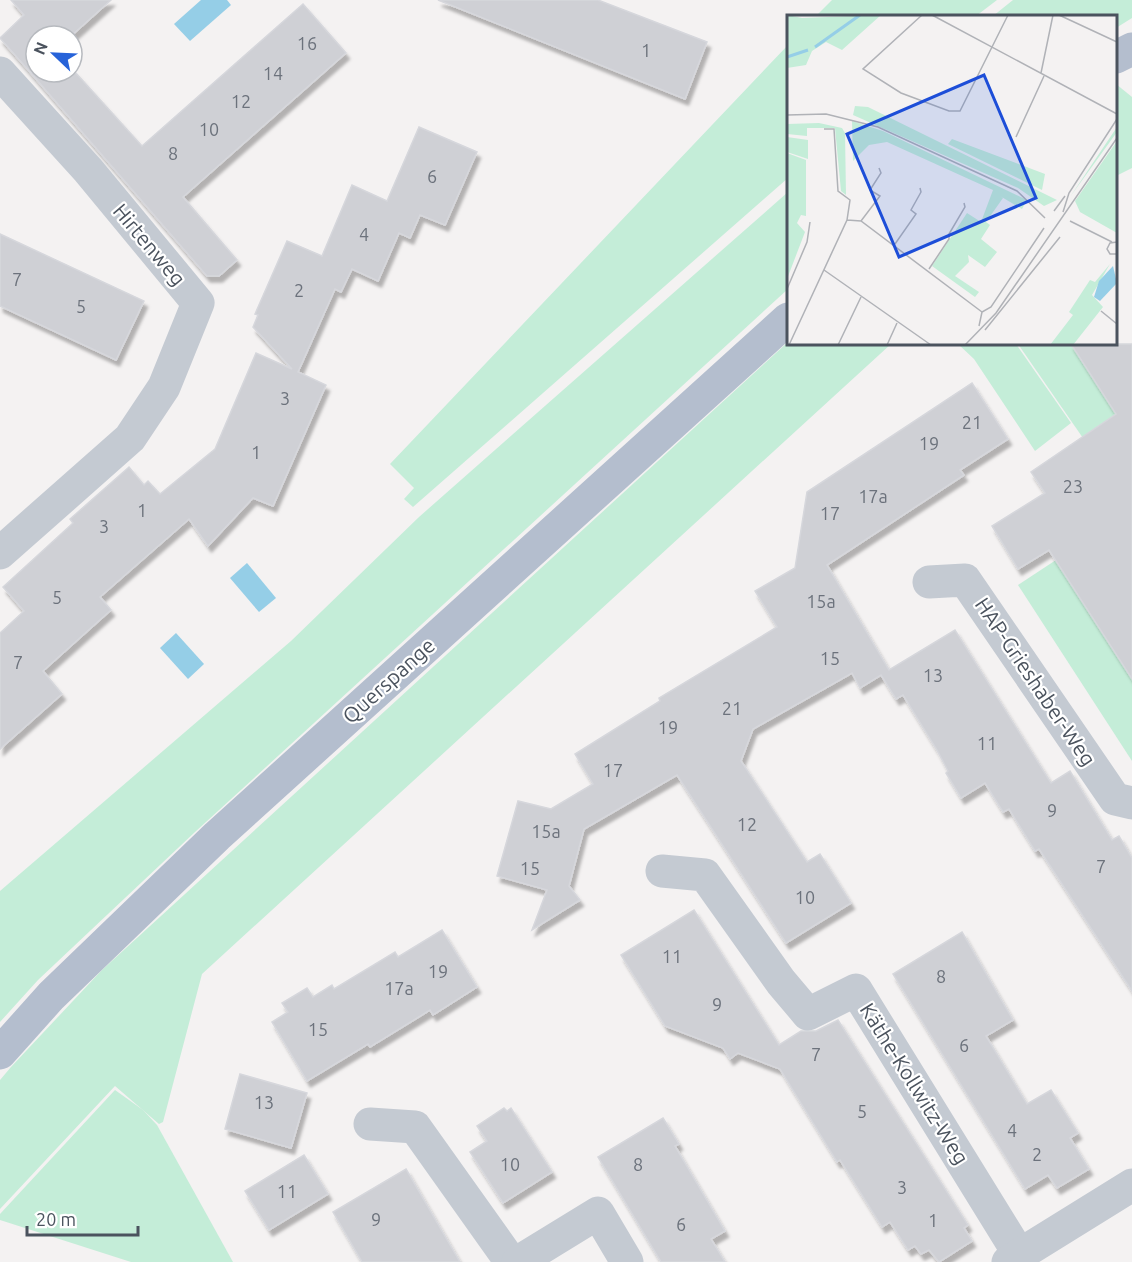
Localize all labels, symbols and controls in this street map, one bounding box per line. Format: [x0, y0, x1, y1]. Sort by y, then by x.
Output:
inset map [787, 15, 1117, 345]
north arrow [24, 24, 84, 84]
house number: 16 [297, 33, 317, 53]
text: N [30, 39, 51, 57]
house number: 1 [641, 40, 651, 60]
house number: 14 [263, 63, 283, 83]
house number: 12 [231, 91, 251, 111]
house number: 10 [199, 119, 219, 139]
house number: 8 [168, 143, 178, 163]
house number: 6 [427, 166, 437, 186]
street label: Hirtenweg [109, 199, 191, 290]
house number: 4 [359, 224, 369, 244]
house number: 7 [12, 269, 22, 289]
house number: 2 [294, 280, 304, 300]
house number: 5 [76, 296, 86, 316]
house number: 3 [280, 388, 290, 408]
house number: 21 [962, 412, 982, 432]
house number: 19 [919, 433, 939, 453]
house number: 1 [251, 442, 261, 462]
house number: 23 [1063, 476, 1083, 496]
house number: 17a [858, 486, 888, 506]
house number: 1 [137, 500, 147, 520]
house number: 17 [820, 503, 840, 523]
house number: 3 [99, 516, 109, 536]
house number: 5 [52, 587, 62, 607]
house number: 15a [806, 591, 836, 611]
street label: HAP-Grieshaber-Weg [971, 593, 1101, 770]
street label: Querspange [337, 633, 439, 728]
house number: 15 [820, 648, 840, 668]
house number: 7 [13, 652, 23, 672]
house number: 13 [923, 665, 943, 685]
house number: 21 [722, 698, 742, 718]
house number: 19 [658, 717, 678, 737]
house number: 11 [977, 733, 997, 753]
house number: 17 [603, 760, 623, 780]
house number: 9 [1047, 800, 1057, 820]
house number: 12 [737, 814, 757, 834]
house number: 15a [531, 821, 561, 841]
house number: 7 [1096, 856, 1106, 876]
house number: 15 [520, 858, 540, 878]
house number: 10 [795, 887, 815, 907]
house number: 11 [662, 946, 682, 966]
house number: 19 [428, 961, 448, 981]
house number: 8 [936, 966, 946, 986]
house number: 17a [384, 978, 414, 998]
house number: 9 [712, 994, 722, 1014]
street label: Käthe-Kollwitz-Weg [856, 998, 974, 1168]
house number: 15 [308, 1019, 328, 1039]
house number: 6 [959, 1035, 969, 1055]
house number: 7 [811, 1044, 821, 1064]
house number: 13 [254, 1092, 274, 1112]
house number: 5 [857, 1101, 867, 1121]
house number: 4 [1007, 1120, 1017, 1140]
house number: 2 [1032, 1144, 1042, 1164]
house number: 10 [500, 1154, 520, 1174]
house number: 8 [633, 1154, 643, 1174]
house number: 3 [897, 1177, 907, 1197]
house number: 11 [277, 1181, 297, 1201]
scale bar [27, 1199, 138, 1237]
text: 20 m [36, 1209, 76, 1229]
house number: 9 [371, 1209, 381, 1229]
house number: 1 [928, 1210, 938, 1230]
house number: 6 [676, 1214, 686, 1234]

